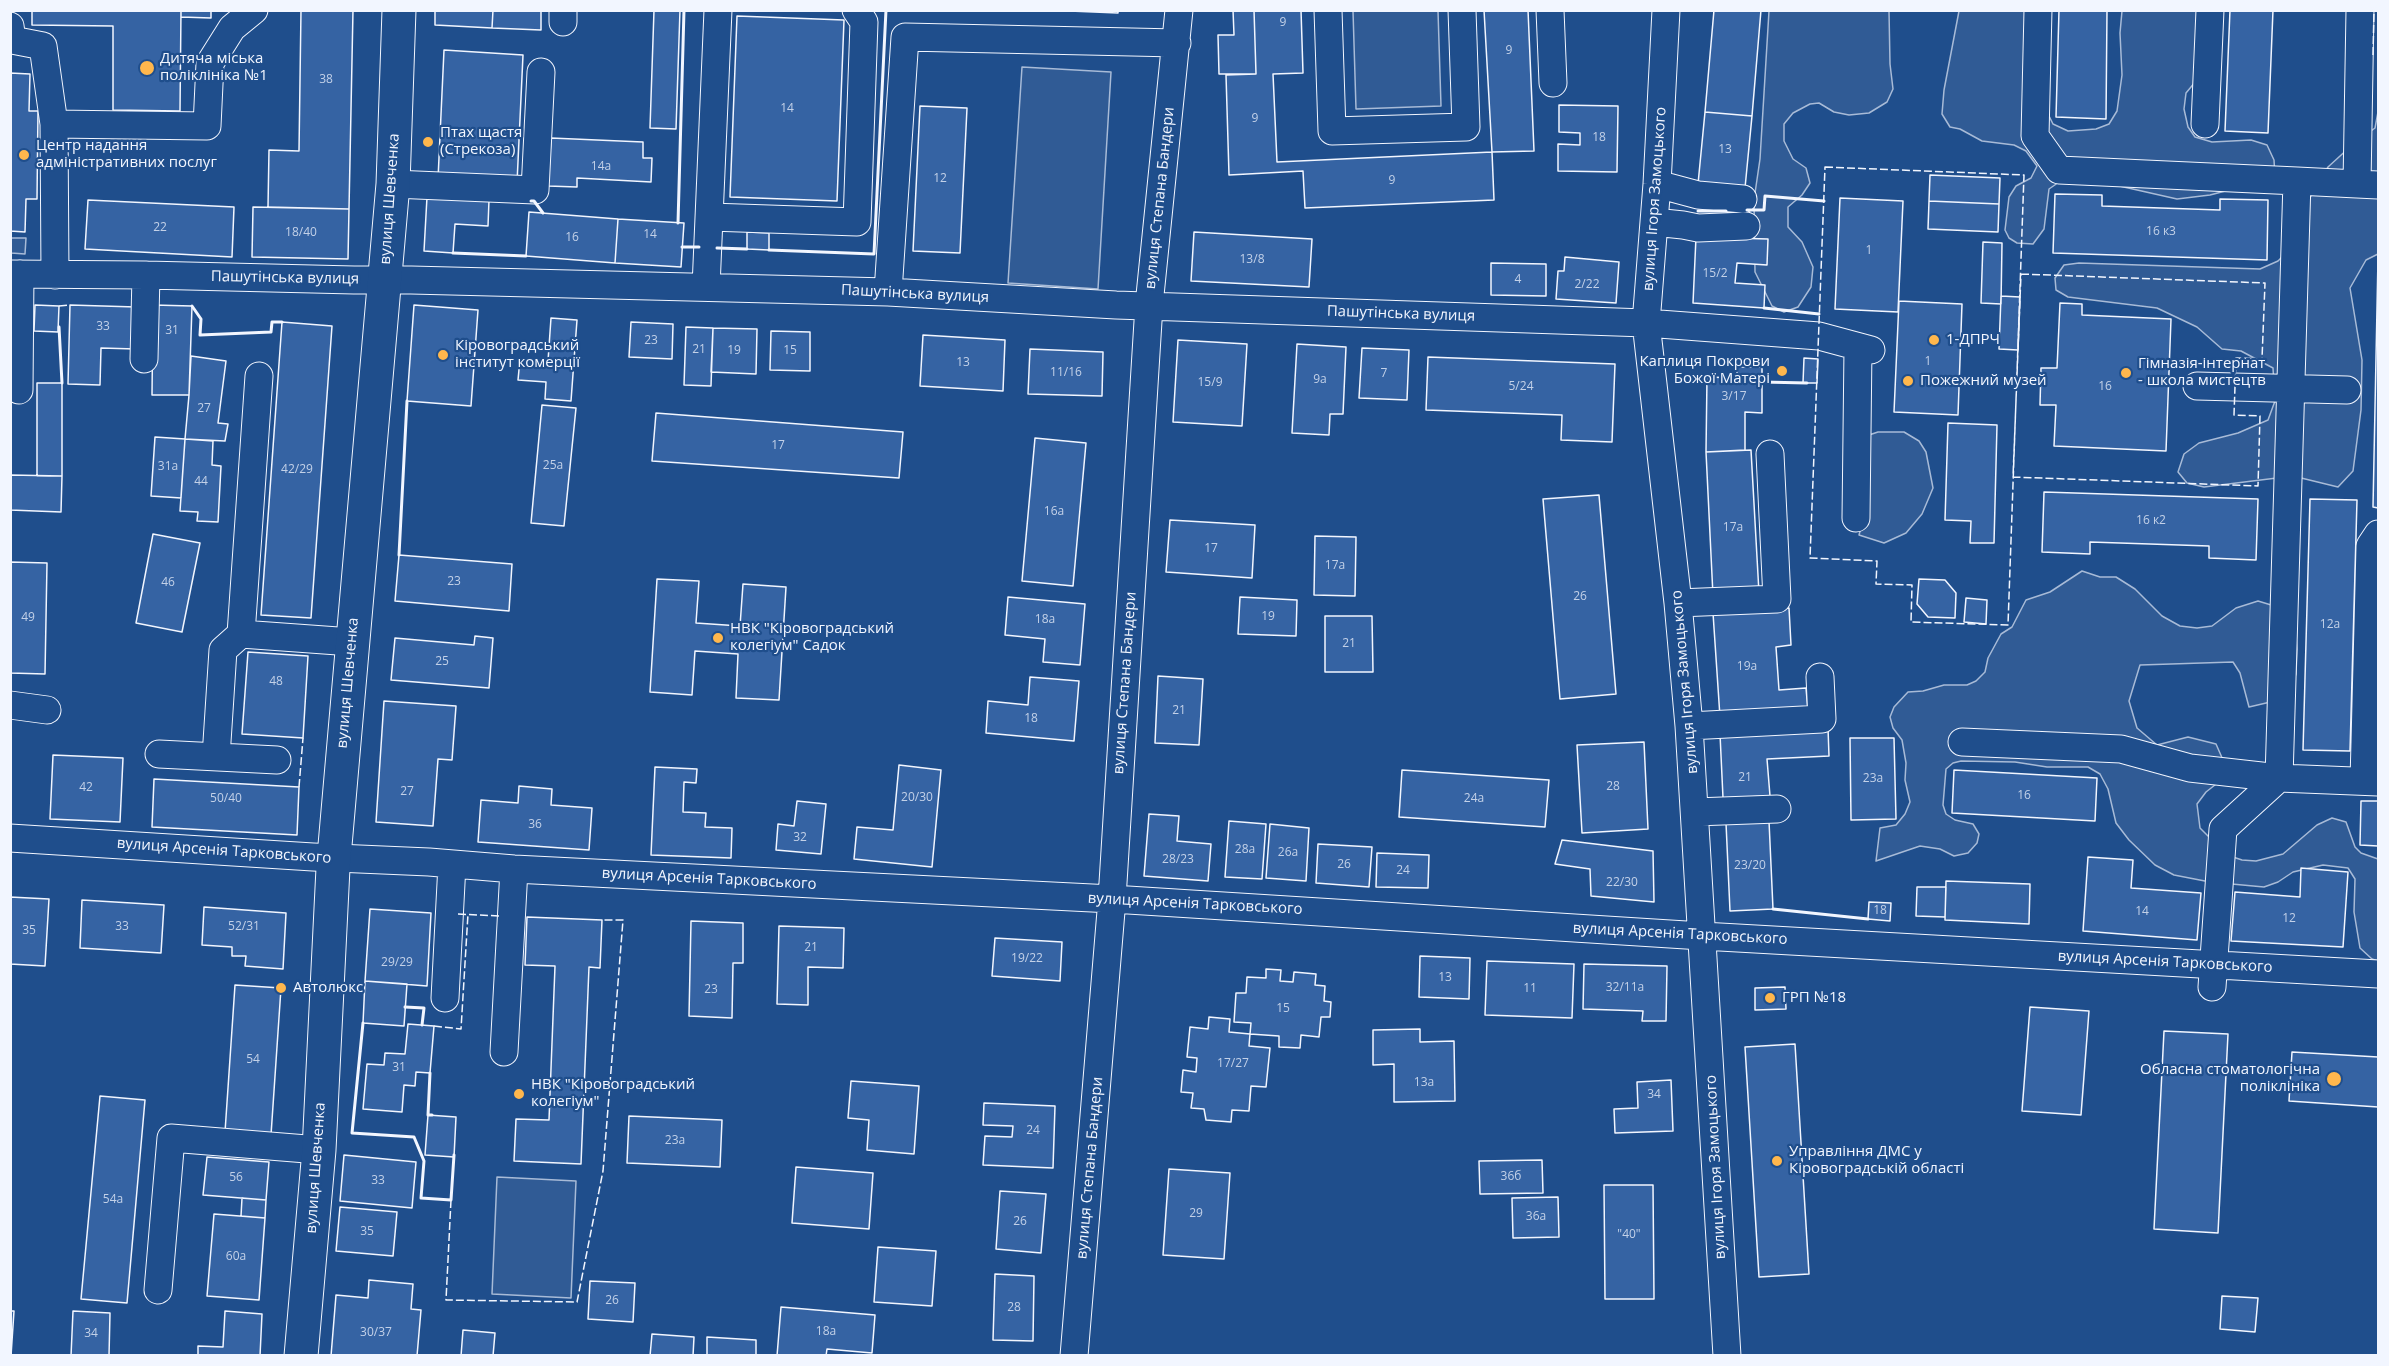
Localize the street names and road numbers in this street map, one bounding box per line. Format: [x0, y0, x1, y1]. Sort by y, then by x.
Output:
street label: вулиця Степана Бандери [1141, 106, 1179, 290]
street label: вулиця Ігоря Замоцького [1640, 106, 1670, 292]
street label: вулиця Шевченка [376, 133, 404, 265]
street label: Пашутінська вулиця [211, 268, 359, 288]
street label: Пашутінська вулиця [840, 281, 990, 307]
street label: Пашутінська вулиця [1327, 302, 1475, 326]
street label: вулиця Ігоря Замоцького [1668, 589, 1702, 775]
street label: вулиця Степана Бандери [1110, 591, 1140, 775]
street label: вулиця Шевченка [333, 617, 363, 749]
street label: вулиця Арсенія Тарковського [116, 835, 332, 867]
street label: вулиця Арсенія Тарковського [601, 864, 817, 894]
street label: вулиця Арсенія Тарковського [1087, 889, 1303, 919]
street label: вулиця Арсенія Тарковського [1572, 919, 1788, 949]
street label: вулиця Арсенія Тарковського [2057, 947, 2273, 977]
street label: вулиця Ігоря Замоцького [1702, 1074, 1730, 1260]
street label: вулиця Степана Бандери [1073, 1076, 1107, 1260]
street label: вулиця Шевченка [302, 1102, 330, 1234]

